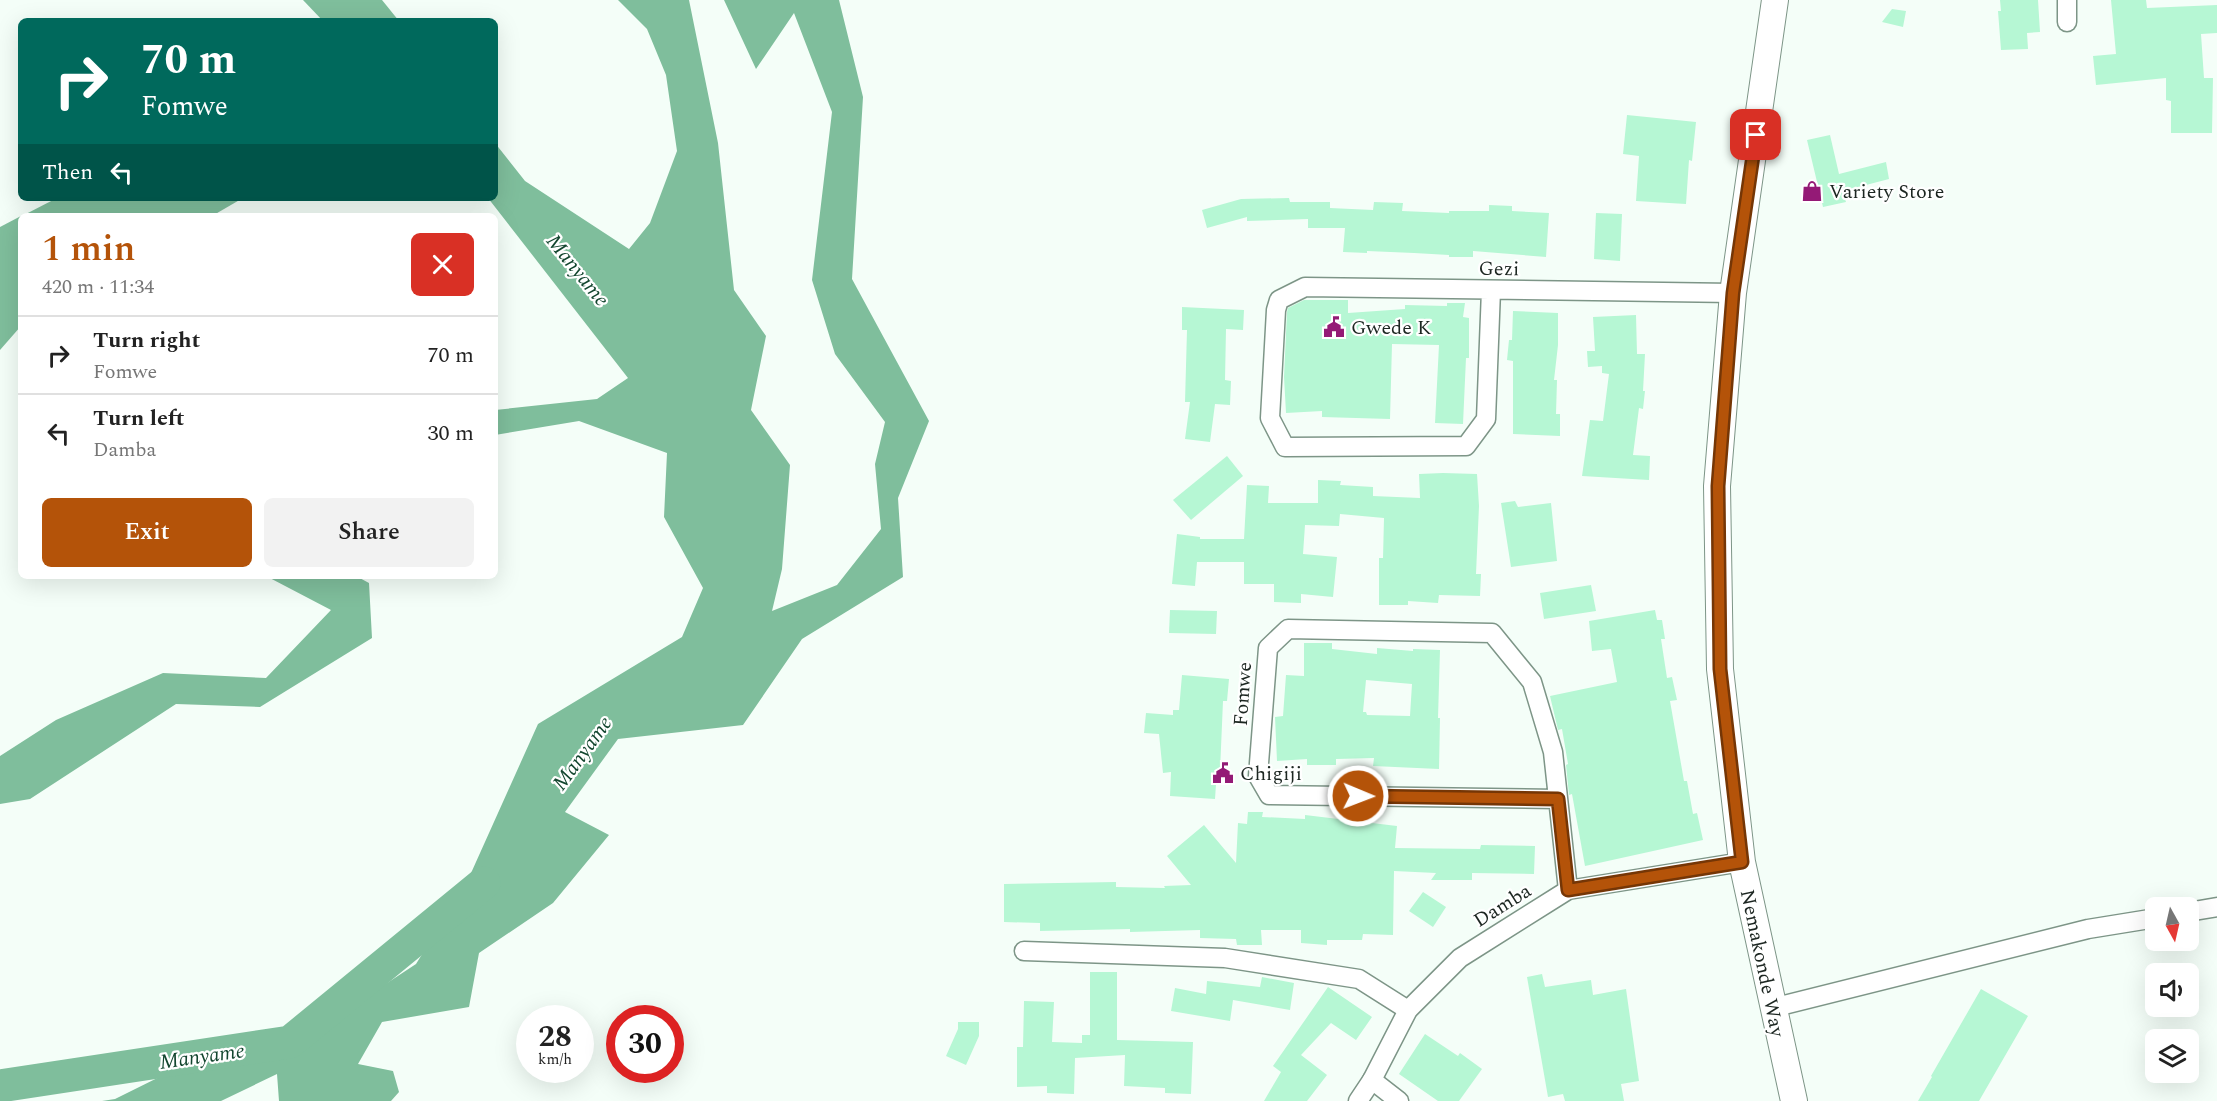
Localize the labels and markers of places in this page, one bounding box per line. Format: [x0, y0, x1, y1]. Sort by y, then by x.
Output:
pin [1730, 109, 1781, 160]
place label: Variety Store [1829, 177, 1944, 207]
shop icon: Variety Store [1800, 179, 1824, 203]
place label: Gwede K [1351, 313, 1432, 343]
public building icon: Gwede K [1322, 315, 1346, 339]
place label: Chigiji [1240, 759, 1302, 789]
public building icon: Chigiji [1211, 761, 1235, 785]

